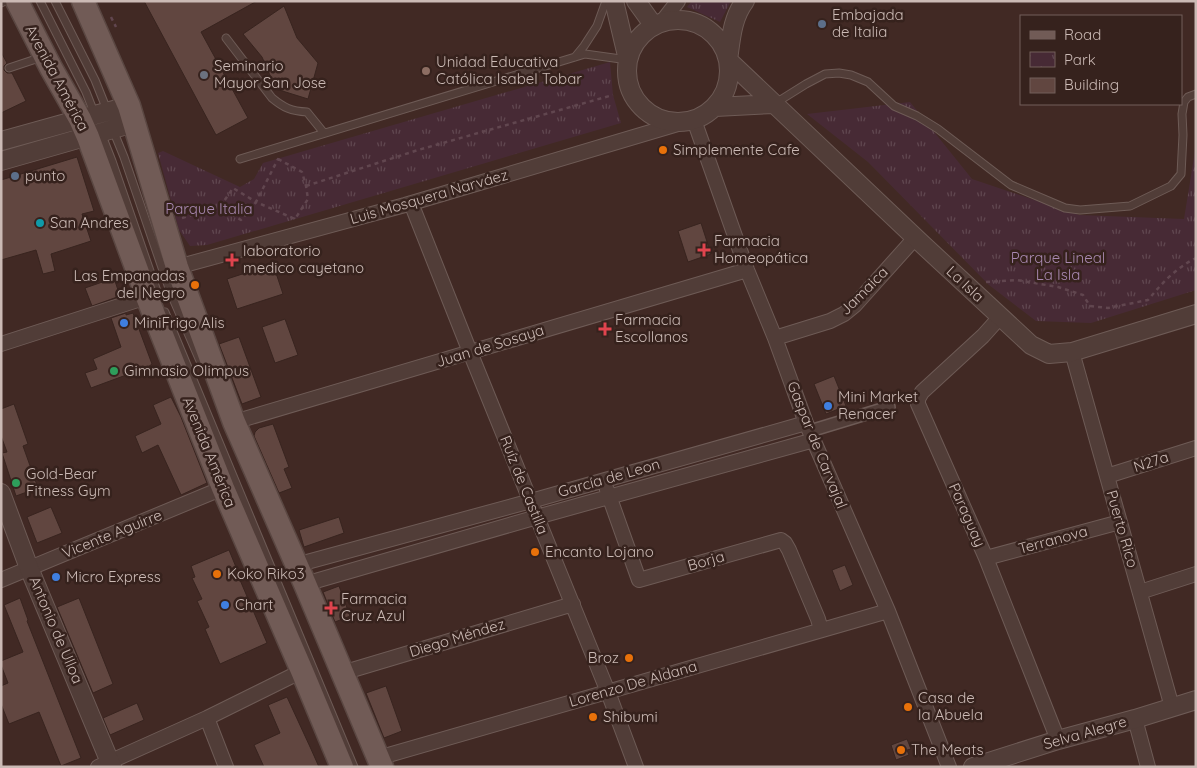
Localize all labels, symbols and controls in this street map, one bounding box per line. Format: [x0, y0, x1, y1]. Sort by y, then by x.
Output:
place label: Embajada de Italia [832, 5, 904, 41]
legend [1020, 15, 1182, 105]
marker: Embajada de Italia [816, 18, 828, 30]
street label: Avenida América [21, 21, 93, 134]
text: Road [1064, 25, 1101, 44]
text: Park [1064, 50, 1096, 69]
place label: Unidad Educativa Católica Isabel Tobar [436, 52, 582, 88]
place label: Seminario Mayor San Jose [214, 56, 326, 92]
marker: Unidad Educativa Católica Isabel Tobar [420, 65, 432, 77]
marker: Seminario Mayor San Jose [198, 69, 210, 81]
text: Building [1064, 75, 1119, 94]
place label: Simplemente Cafe [673, 140, 800, 159]
marker: Simplemente Cafe [657, 144, 669, 156]
street label: Luis Mosquera Narváez [348, 165, 510, 228]
place label: punto [25, 166, 65, 185]
marker: punto [9, 170, 21, 182]
park label: Parque Italia [165, 199, 253, 218]
place label: San Andres [50, 213, 129, 232]
marker: San Andres [34, 217, 46, 229]
place label: Farmacia Homeopática [714, 231, 808, 267]
place label: laboratorio medico cayetano [243, 241, 364, 277]
marker: Farmacia Homeopática [698, 244, 710, 256]
park label: Parque Lineal La Isla [1011, 248, 1105, 284]
marker: laboratorio medico cayetano [225, 253, 239, 267]
street label: La Isla [943, 262, 988, 306]
street label: Jamaica [836, 263, 892, 319]
place label: Las Empanadas del Negro [73, 266, 185, 302]
marker: Las Empanadas del Negro [189, 279, 201, 291]
place label: Farmacia Escollanos [615, 310, 688, 346]
place label: MiniFrigo Alis [134, 313, 224, 332]
marker: MiniFrigo Alis [118, 317, 130, 329]
street label: Juan de Sosaya [434, 320, 546, 371]
marker: Farmacia Escollanos [599, 323, 611, 335]
place label: Gimnasio Olimpus [124, 361, 249, 380]
marker: Gimnasio Olimpus [108, 365, 120, 377]
street label: Gaspar de Carvajal [783, 378, 852, 511]
place label: Mini Market Renacer [838, 387, 918, 423]
street label: Avenida América [179, 394, 240, 510]
marker: Mini Market Renacer [822, 400, 834, 412]
street label: Ruíz de Castilla [496, 433, 553, 537]
street label: N27a [1131, 447, 1171, 476]
street label: García de Leon [556, 454, 662, 501]
place label: Gold-Bear Fitness Gym [26, 464, 111, 500]
marker: Gold-Bear Fitness Gym [10, 477, 22, 489]
street label: Paraguay [945, 480, 990, 550]
street label: Puerto Rico [1102, 488, 1143, 570]
street label: Vicente Aguirre [59, 505, 165, 562]
street label: Terranova [1016, 521, 1090, 558]
place label: Encanto Lojano [545, 542, 654, 561]
marker: Encanto Lojano [529, 546, 541, 558]
street label: Borja [685, 546, 727, 575]
place label: Koko Riko3 [227, 564, 305, 583]
place label: Micro Express [66, 567, 161, 586]
marker: Koko Riko3 [211, 568, 223, 580]
marker: Micro Express [50, 571, 62, 583]
street label: Antonio de Ulloa [25, 573, 88, 686]
place label: Farmacia Cruz Azul [341, 589, 407, 625]
place label: Chart [235, 595, 273, 614]
marker: Chart [219, 599, 231, 611]
marker: Farmacia Cruz Azul [325, 602, 337, 614]
street label: Diego Méndez [407, 614, 507, 661]
place label: Broz [588, 648, 619, 667]
marker: Broz [623, 652, 635, 664]
street label: Lorenzo De Aldana [567, 656, 699, 711]
place label: Casa de la Abuela [918, 688, 983, 724]
marker: Casa de la Abuela [902, 701, 914, 713]
place label: Shibumi [603, 707, 658, 726]
marker: Shibumi [587, 711, 599, 723]
street label: Selva Alegre [1041, 712, 1129, 753]
place label: The Meats [911, 740, 984, 759]
marker: The Meats [895, 744, 907, 756]

